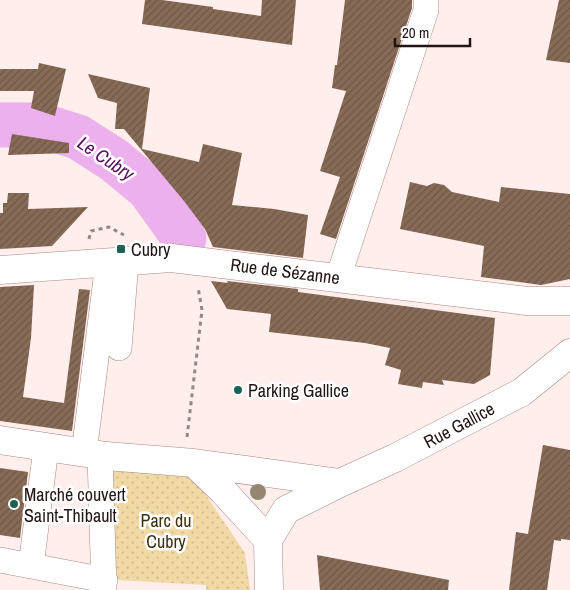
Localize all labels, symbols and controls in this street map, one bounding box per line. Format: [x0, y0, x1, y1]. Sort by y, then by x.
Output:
scale bar [395, 15, 470, 47]
text: 20 m [402, 22, 429, 43]
water label: Le Cubry [73, 130, 140, 187]
place label: Cubry [131, 237, 171, 262]
marker: Cubry [115, 243, 127, 255]
street label: Rue de Sézanne [229, 252, 341, 290]
place label: Parking Gallice [248, 378, 349, 403]
marker: Parking Gallice [232, 384, 244, 396]
street label: Rue Gallice [419, 396, 499, 454]
place label: Marché couvert Saint-Thibault [24, 482, 126, 528]
marker: Marché couvert Saint-Thibault [8, 498, 20, 510]
park label: Parc du Cubry [141, 508, 191, 554]

